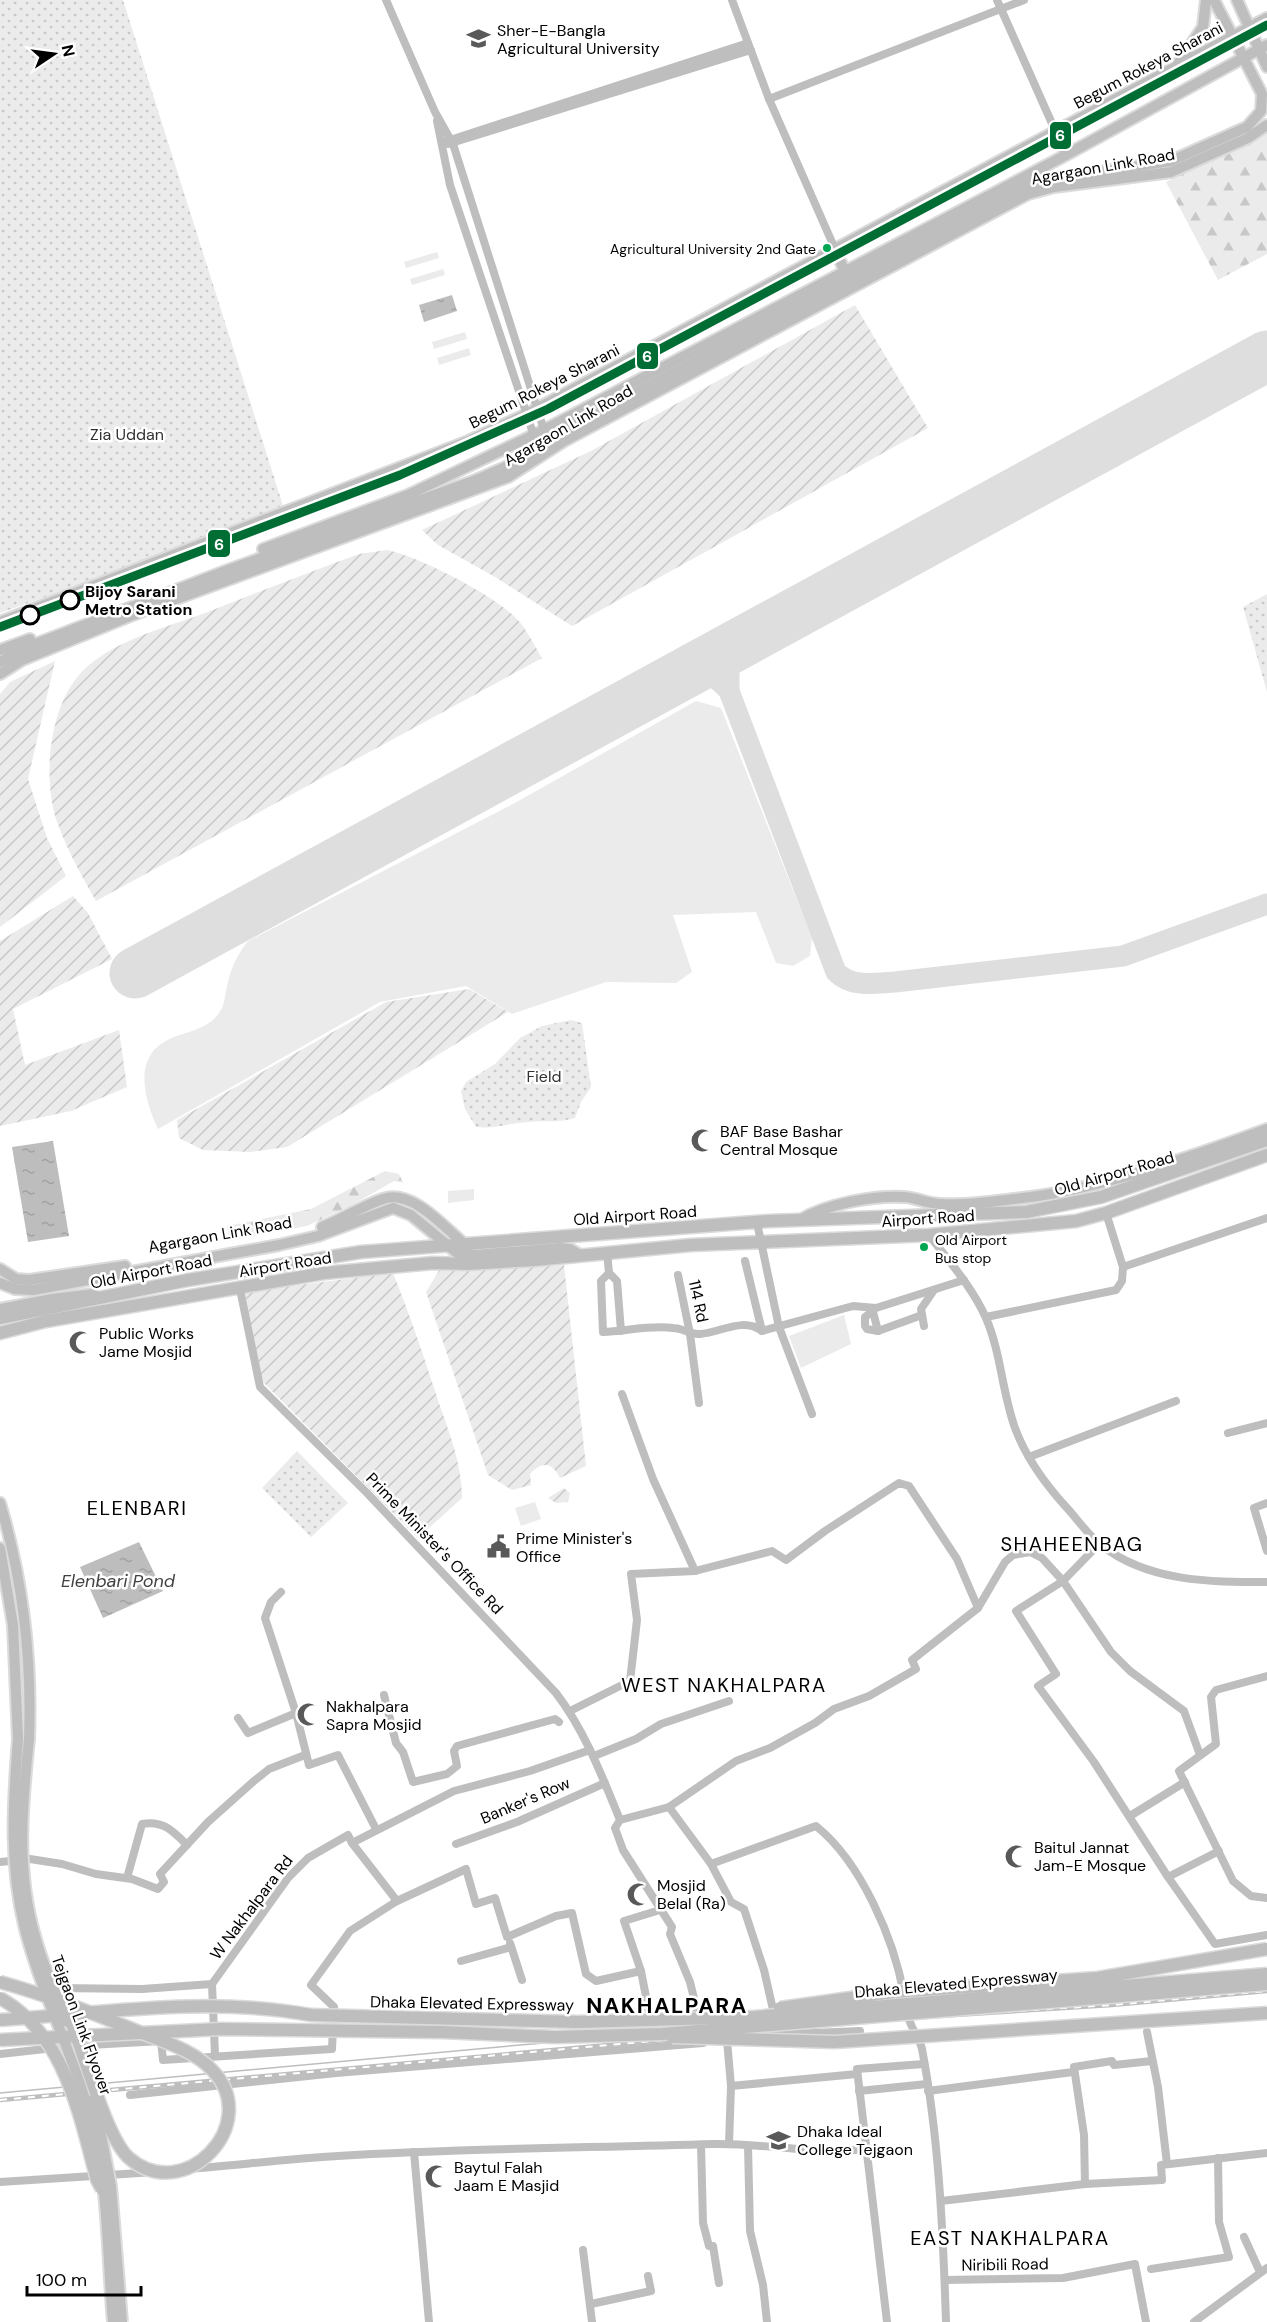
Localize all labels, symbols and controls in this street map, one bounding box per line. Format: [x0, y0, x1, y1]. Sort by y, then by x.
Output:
street label: Begum Rokeya Sharani [1070, 17, 1227, 114]
place label: Sher-E-Bangla Agricultural University [497, 20, 660, 59]
north arrow [24, 24, 84, 84]
school or university icon: Sher-E-Bangla Agricultural University [466, 26, 492, 52]
text: N [57, 43, 80, 59]
line badge: 6 [1049, 121, 1072, 150]
text: 6 [1055, 125, 1065, 146]
street label: Agargaon Link Road [1030, 144, 1177, 189]
place label: Agricultural University 2nd Gate [610, 240, 816, 258]
marker: Agricultural University 2nd Gate [821, 242, 833, 254]
street label: Begum Rokeya Sharani [465, 339, 623, 434]
line badge: 6 [636, 342, 659, 370]
text: 6 [642, 346, 652, 367]
street label: Agargaon Link Road [500, 380, 637, 471]
park label: Zia Uddan [90, 424, 164, 445]
line badge: 6 [207, 529, 231, 558]
text: 6 [214, 534, 224, 555]
place label: Bijoy Sarani Metro Station [85, 581, 192, 620]
marker: Bijoy Sarani Metro Station [60, 590, 80, 610]
unlabelled marker [20, 605, 40, 625]
park label: Field [526, 1066, 562, 1087]
place label: BAF Base Bashar Central Mosque [720, 1121, 843, 1160]
mosque icon: BAF Base Bashar Central Mosque [689, 1127, 715, 1153]
street label: Old Airport Road [1052, 1146, 1177, 1201]
street label: Old Airport Road [573, 1201, 698, 1230]
street label: Airport Road [881, 1205, 975, 1232]
street label: Agargaon Link Road [147, 1212, 294, 1257]
place label: Old Airport Bus stop [935, 1231, 1007, 1267]
marker: Old Airport Bus stop [918, 1241, 930, 1253]
street label: Airport Road [237, 1247, 333, 1282]
street label: Old Airport Road [88, 1249, 214, 1294]
street label: 114 Rd [684, 1278, 713, 1324]
place label: Public Works Jame Mosjid [99, 1323, 194, 1362]
mosque icon: Public Works Jame Mosjid [68, 1329, 94, 1355]
street label: Prime Minister's Office Rd [361, 1468, 508, 1619]
district label: ELENBARI [87, 1495, 187, 1521]
place label: Prime Minister's Office [516, 1528, 632, 1567]
district label: SHAHEENBAG [1001, 1531, 1144, 1557]
public building icon: Prime Minister's Office [485, 1534, 511, 1560]
water label: Elenbari Pond [61, 1569, 176, 1593]
district label: WEST NAKHALPARA [621, 1672, 827, 1698]
place label: Nakhalpara Sapra Mosjid [326, 1696, 422, 1735]
mosque icon: Nakhalpara Sapra Mosjid [295, 1702, 321, 1728]
street label: Banker's Row [477, 1772, 573, 1829]
place label: Baitul Jannat Jam-E Mosque [1034, 1837, 1146, 1876]
mosque icon: Baitul Jannat Jam-E Mosque [1003, 1843, 1029, 1869]
street label: W Nakhalpara Rd [205, 1851, 298, 1964]
place label: Mosjid Belal (Ra) [657, 1875, 726, 1914]
mosque icon: Mosjid Belal (Ra) [626, 1881, 652, 1907]
street label: Tejgaon Link Flyover [46, 1952, 117, 2098]
street label: Dhaka Elevated Expressway [854, 1964, 1059, 2003]
street label: Dhaka Elevated Expressway [370, 1991, 574, 2016]
district label: NAKHALPARA [586, 1991, 748, 2020]
place label: Dhaka Ideal College Tejgaon [797, 2121, 913, 2160]
school or university icon: Dhaka Ideal College Tejgaon [766, 2127, 792, 2153]
place label: Baytul Falah Jaam E Masjid [454, 2157, 559, 2196]
mosque icon: Baytul Falah Jaam E Masjid [423, 2163, 449, 2189]
district label: EAST NAKHALPARA [910, 2225, 1110, 2251]
street label: Niribili Road [961, 2253, 1049, 2276]
scale bar [27, 2259, 141, 2297]
text: 100 m [36, 2268, 87, 2292]

